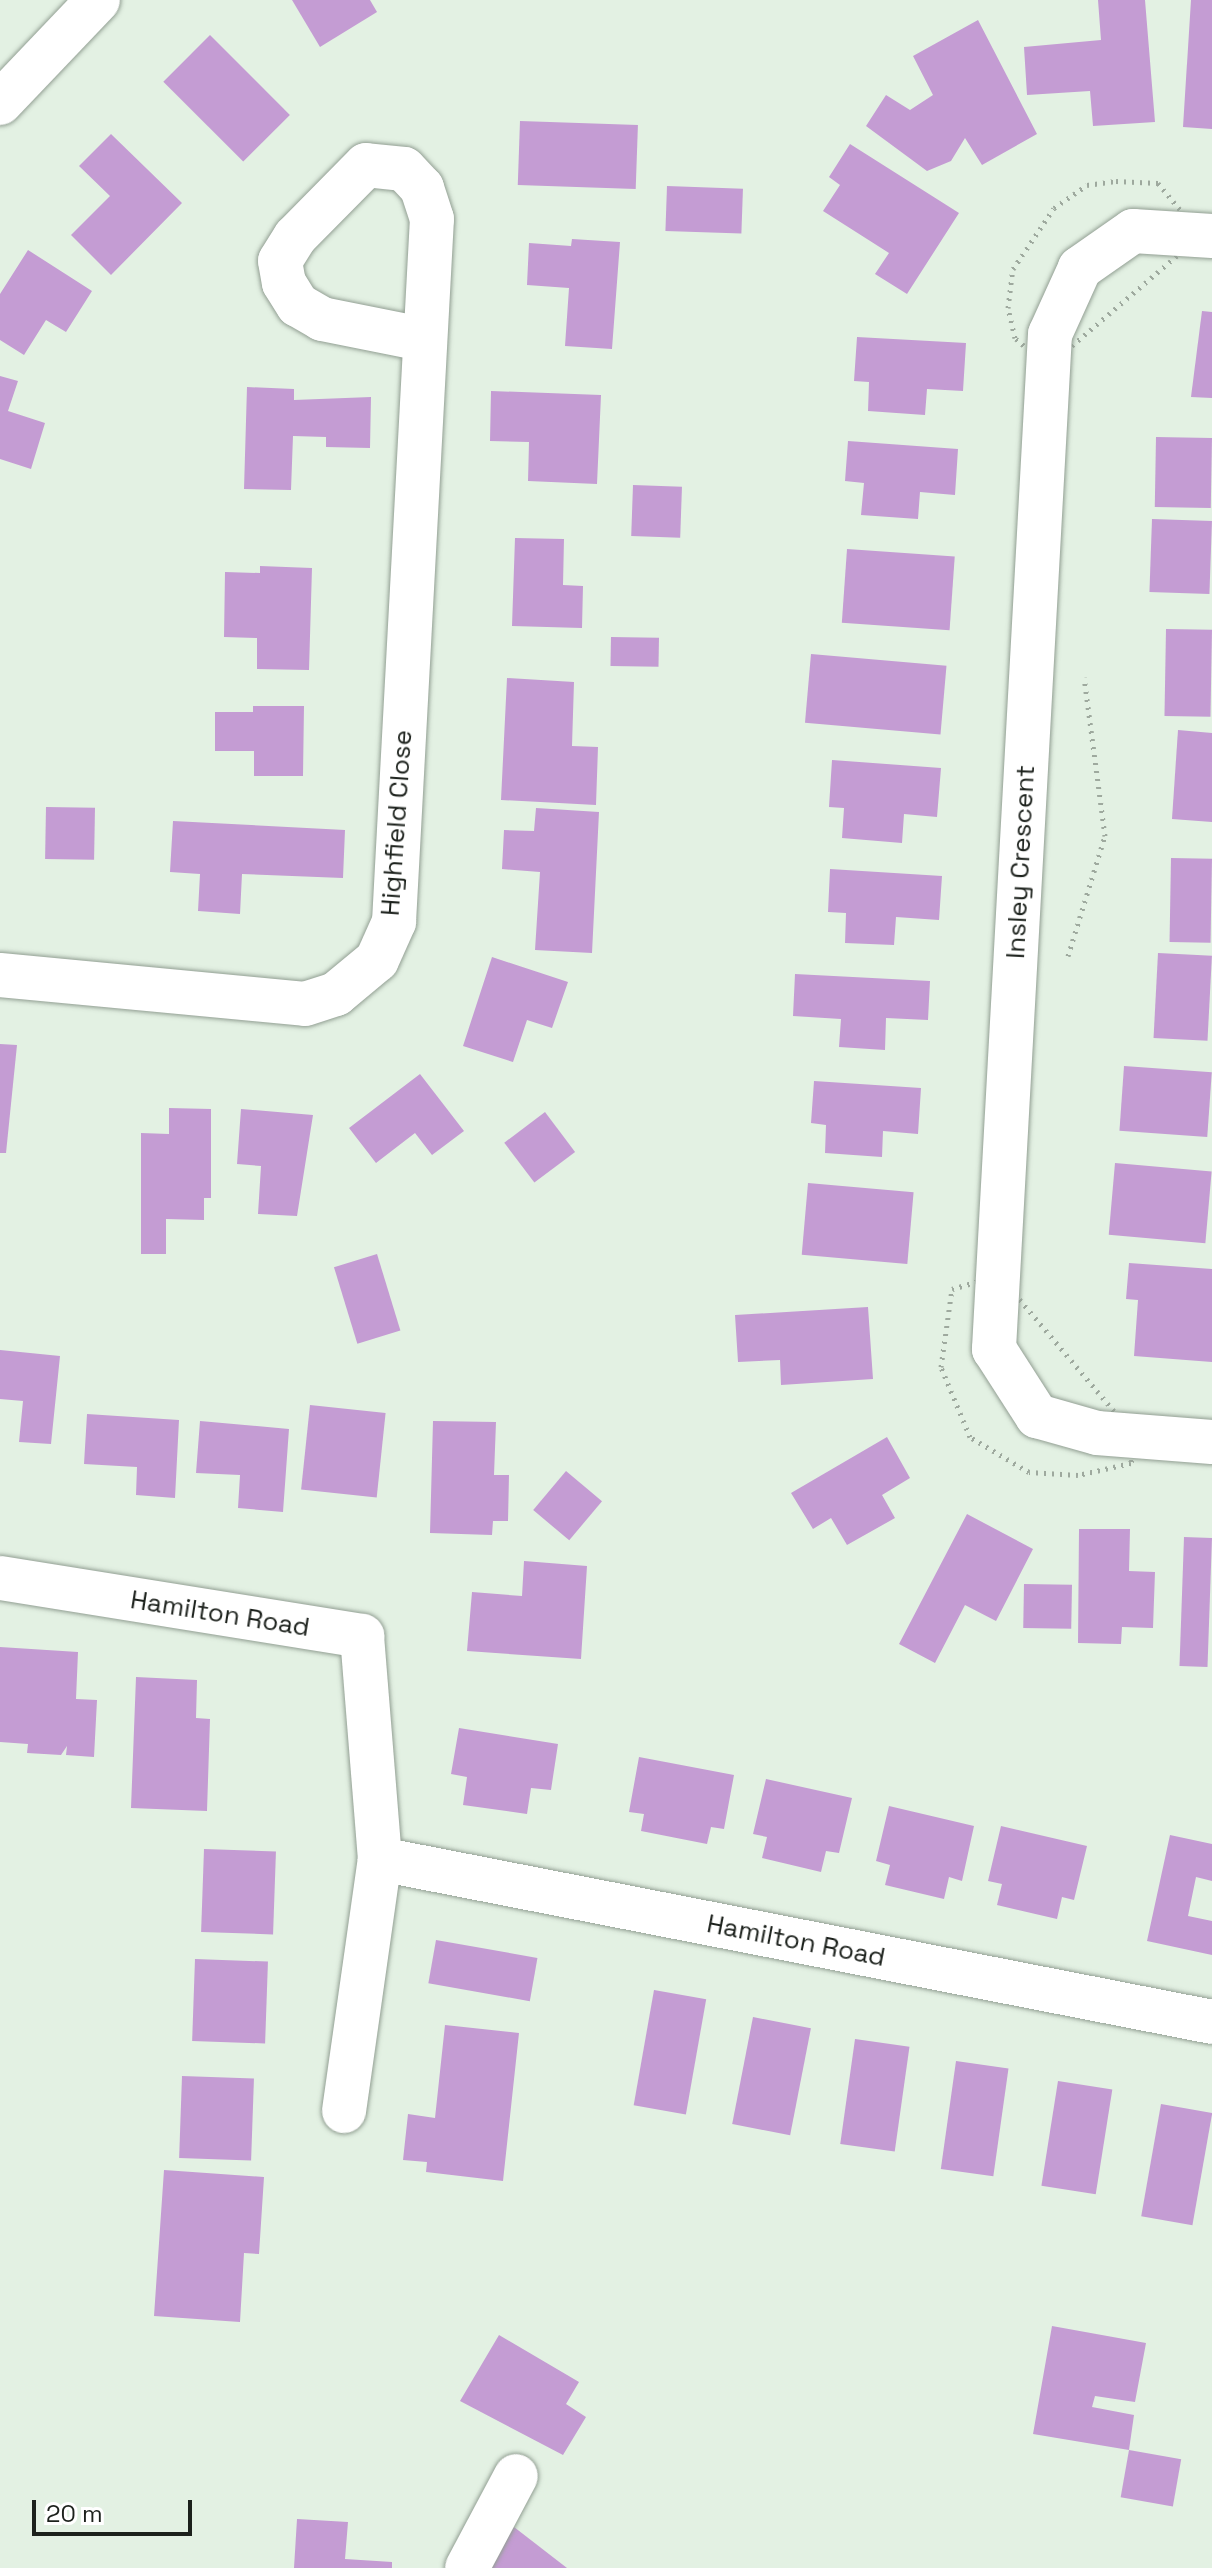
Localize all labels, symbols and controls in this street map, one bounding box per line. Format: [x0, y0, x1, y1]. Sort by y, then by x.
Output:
street label: Highfield Close [375, 729, 419, 917]
street label: Insley Crescent [1000, 764, 1042, 960]
street label: Hamilton Road [128, 1584, 312, 1644]
street label: Hamilton Road [704, 1908, 888, 1974]
scale bar [36, 2484, 196, 2534]
text: 20 m [46, 2498, 103, 2529]

